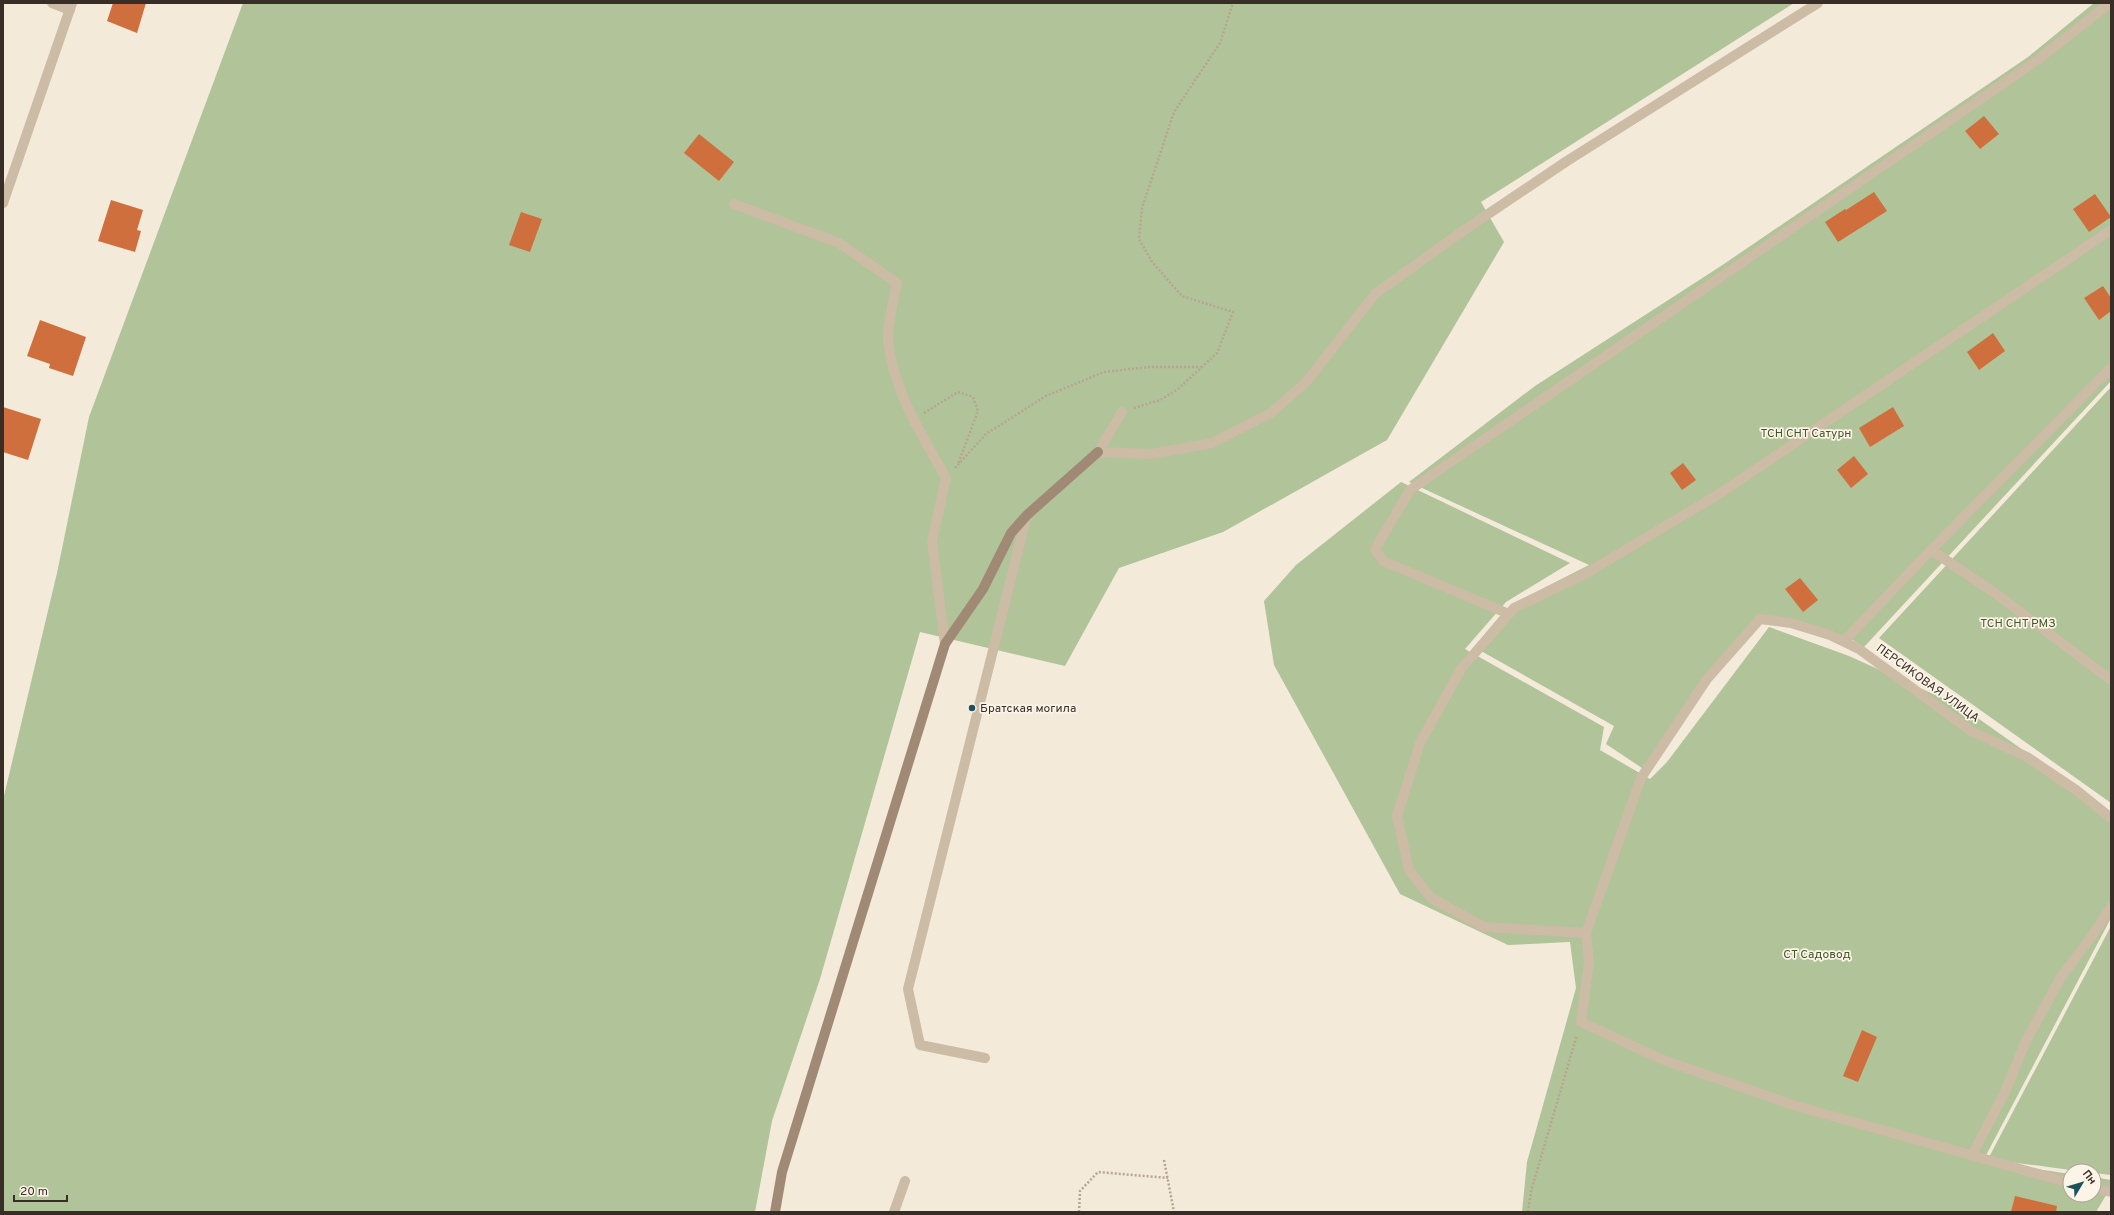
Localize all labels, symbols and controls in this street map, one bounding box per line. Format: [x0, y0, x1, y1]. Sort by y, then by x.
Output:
park label: ТСН СНТ Сатурн [1761, 426, 1851, 442]
park label: ТСН СНТ РМЗ [1980, 616, 2056, 632]
street label: ПЕРСИКОВАЯ УЛИЦА [1873, 641, 1982, 727]
place label: Братская могила [980, 701, 1076, 717]
marker: Братская могила [967, 703, 977, 713]
park label: СТ Садовод [1783, 947, 1851, 963]
north arrow [2062, 1163, 2102, 1203]
text: Пн [2079, 1167, 2099, 1188]
scale bar [14, 1177, 67, 1203]
text: 20 m [20, 1184, 48, 1200]

